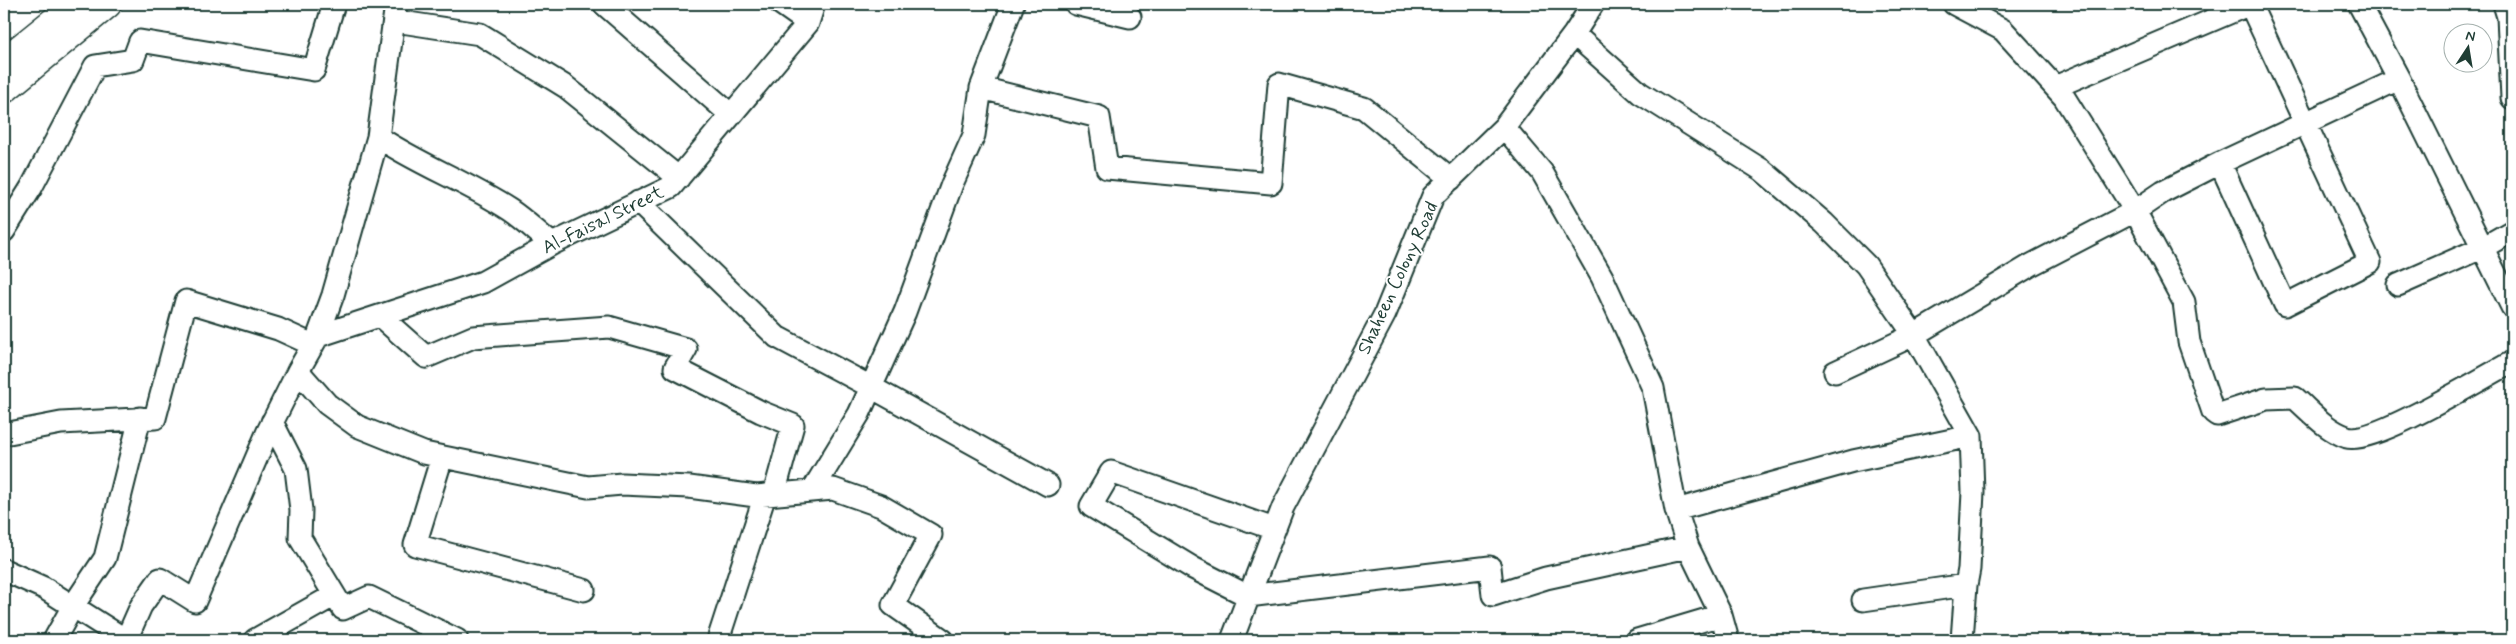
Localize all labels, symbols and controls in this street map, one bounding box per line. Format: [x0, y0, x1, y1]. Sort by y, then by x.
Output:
north arrow [2444, 22, 2494, 72]
text: N [2464, 26, 2477, 46]
street label: Al-Faisal Street [538, 180, 668, 260]
street label: Shaheen Colony Road [1352, 198, 1444, 358]

